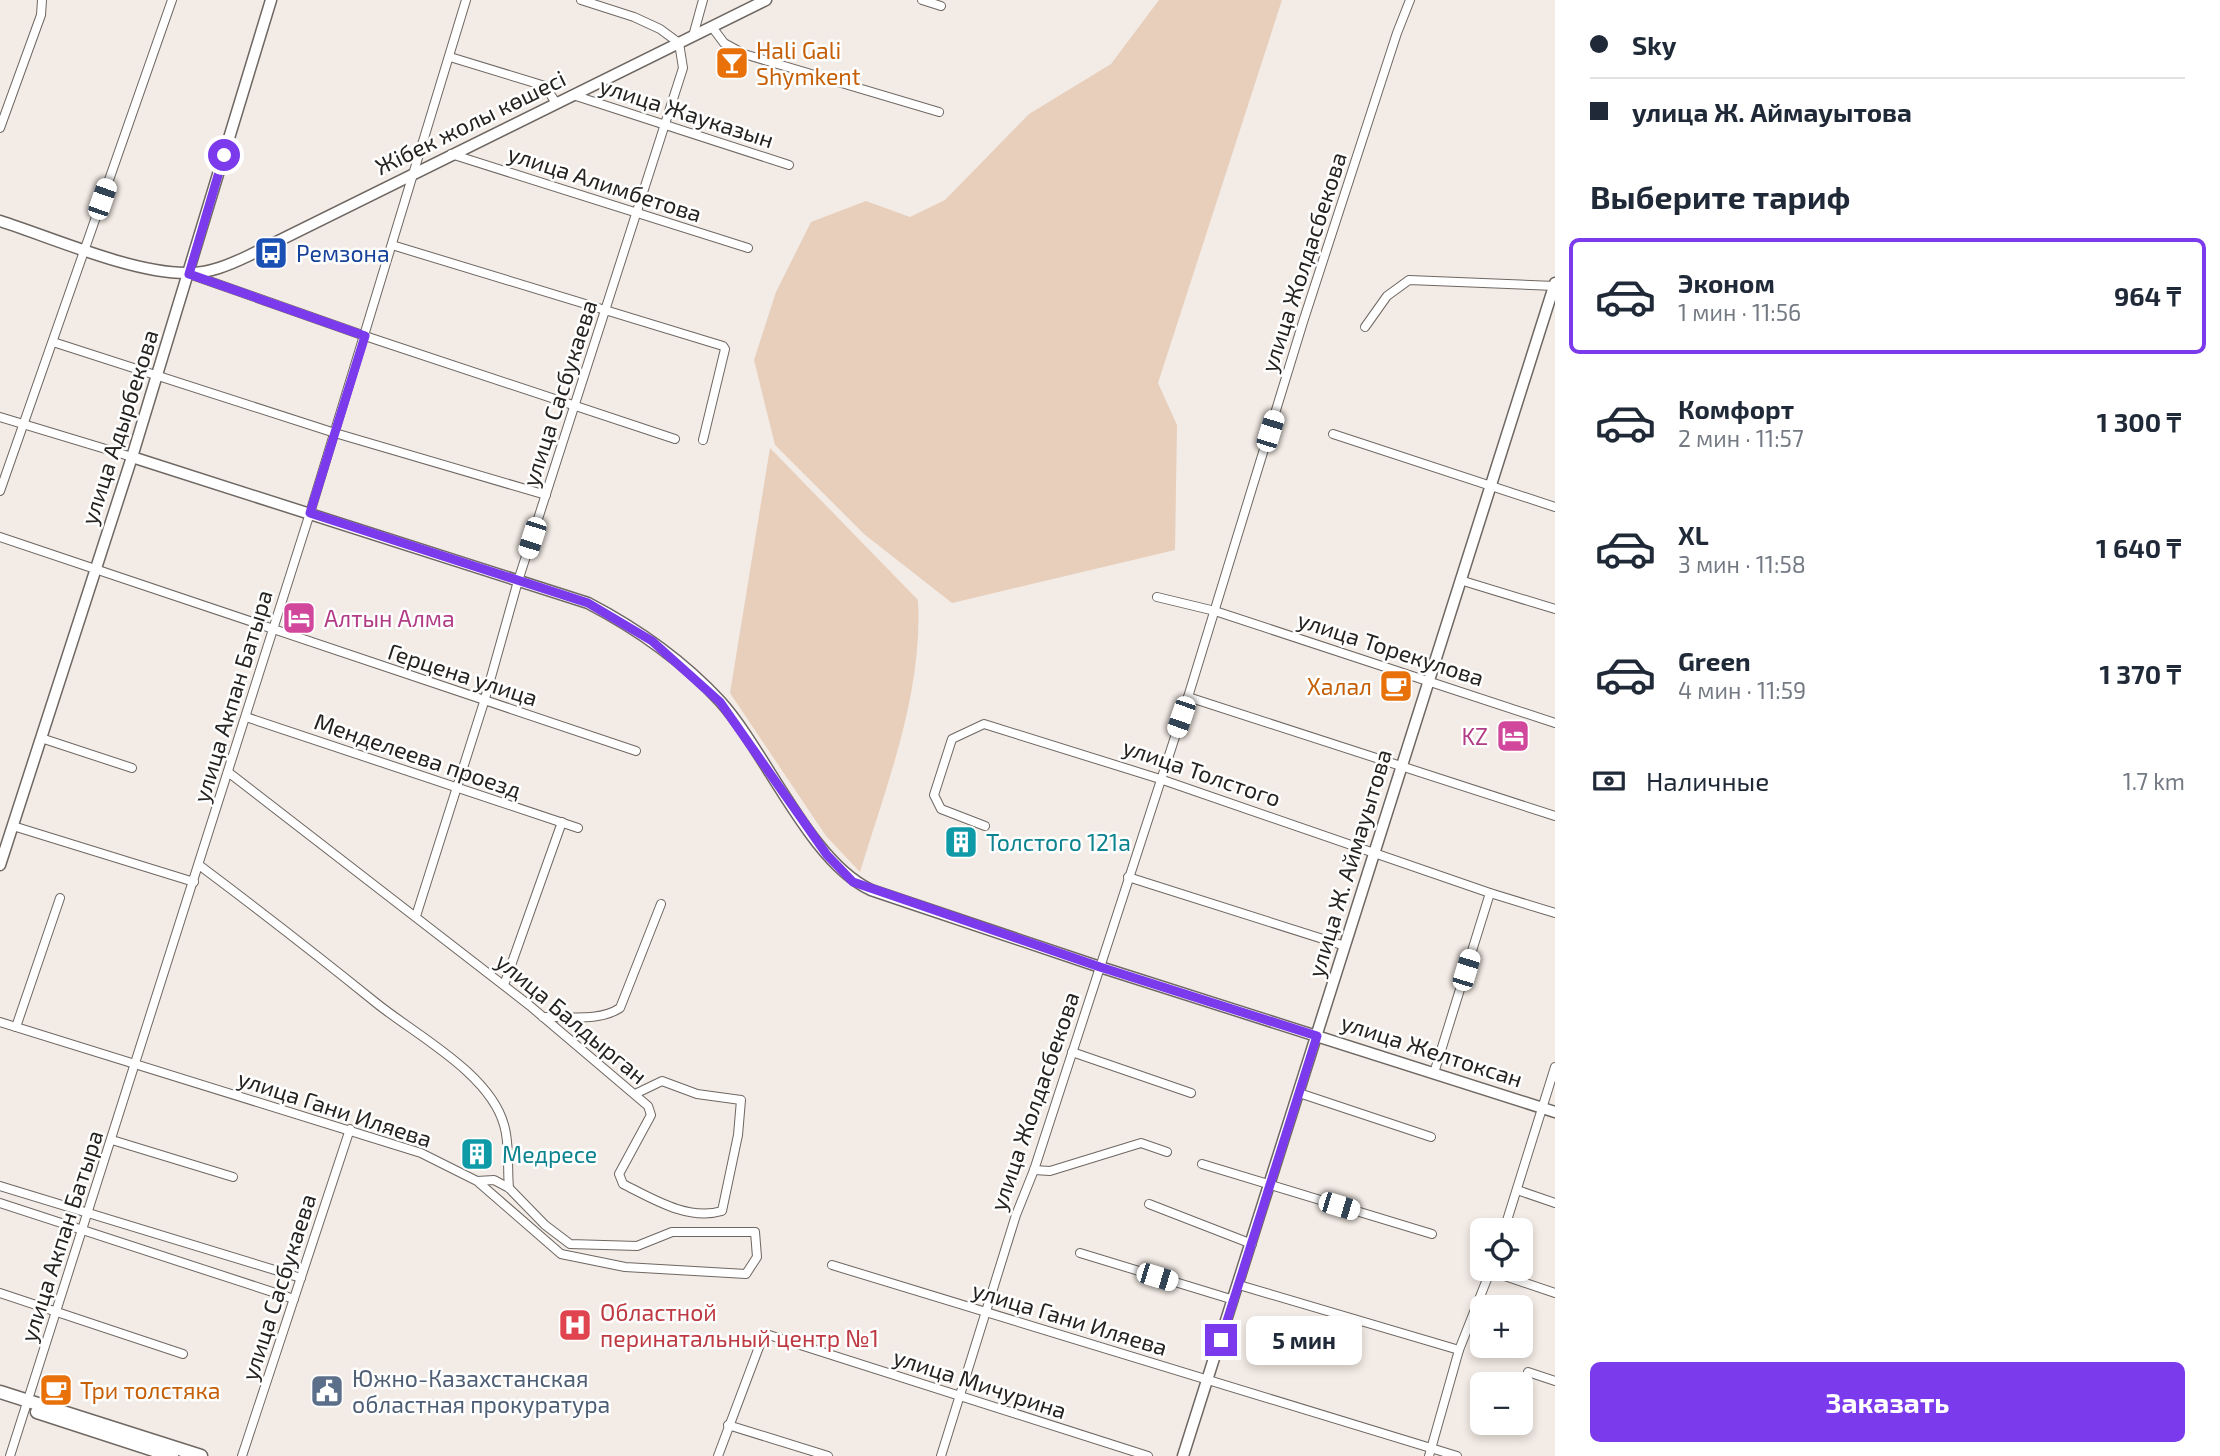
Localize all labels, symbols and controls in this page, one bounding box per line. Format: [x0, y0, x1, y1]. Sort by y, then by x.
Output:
text: Sky [1632, 29, 1677, 60]
place label: Hali Gali Shymkent [756, 36, 861, 90]
bar icon: Hali Gali Shymkent [713, 44, 751, 82]
street label: Жібек жолы көшесі [370, 64, 570, 180]
street label: улица Жауказын [596, 71, 778, 154]
text: улица Ж. Аймауытова [1632, 96, 1912, 127]
street label: улица Алимбетова [504, 138, 705, 228]
route start [208, 139, 240, 171]
street label: улица Жолдасбекова [1254, 148, 1353, 376]
car [86, 176, 119, 222]
text: Выберите тариф [1590, 177, 1850, 215]
bus stop icon: Ремзона [252, 234, 290, 272]
place label: Ремзона [296, 239, 390, 267]
icon: car [1594, 265, 1657, 328]
text: Эконом [1678, 267, 1775, 298]
text: 964 ₸ [2114, 280, 2181, 311]
street label: улица Сасбукаева [516, 296, 603, 490]
text: 1 мин · 11:56 [1678, 298, 1801, 326]
street label: улица Адырбекова [74, 326, 165, 528]
icon: car [1594, 391, 1657, 454]
text: Комфорт [1678, 393, 1794, 424]
text: 1 300 ₸ [2097, 406, 2181, 437]
car [1254, 408, 1287, 454]
text: 2 мин · 11:57 [1678, 424, 1804, 452]
car [516, 515, 549, 561]
icon: car [1594, 517, 1657, 580]
text: XL [1678, 519, 1709, 550]
text: 1 640 ₸ [2096, 532, 2181, 563]
text: 3 мин · 11:58 [1678, 550, 1806, 578]
street label: улица Акпан Батыра [186, 586, 279, 806]
hotel icon: Алтын Алма [280, 599, 318, 637]
place label: Алтын Алма [324, 604, 455, 632]
street label: улица Торекулова [1294, 605, 1488, 692]
street label: Герцена улица [384, 637, 541, 712]
icon: car [1594, 643, 1657, 706]
text: Green [1678, 645, 1751, 676]
text: 1 370 ₸ [2099, 658, 2181, 689]
cafe icon: Халал [1377, 667, 1415, 705]
place label: Халал [1307, 672, 1372, 700]
text: 4 мин · 11:59 [1678, 676, 1806, 704]
car [1165, 694, 1198, 740]
street label: Менделеева проезд [311, 706, 525, 804]
hotel icon: KZ [1494, 717, 1532, 755]
place label: KZ [1461, 722, 1488, 750]
street label: улица Толстого [1119, 732, 1285, 813]
street label: улица Ж. Аймауытова [1301, 746, 1398, 981]
icon: cash [1590, 762, 1628, 800]
text: Наличные [1646, 765, 1769, 796]
text: 1.7 km [2123, 767, 2185, 795]
building icon: Толстого 121а [942, 823, 980, 861]
place label: Толстого 121а [986, 828, 1131, 856]
street label: улица Балдырган [490, 947, 653, 1090]
car [1450, 947, 1483, 993]
street label: улица Жолдасбекова [983, 988, 1086, 1215]
street label: улица Желтоксан [1337, 1007, 1526, 1094]
street label: улица Гани Иляева [234, 1063, 436, 1154]
street label: улица Акпан Батыра [14, 1127, 109, 1346]
building icon: Медресе [458, 1135, 496, 1173]
place label: Медресе [502, 1140, 597, 1168]
street label: улица Сасбукаева [235, 1190, 322, 1384]
car [1316, 1190, 1363, 1222]
map controls [1470, 1218, 1533, 1435]
button: locate [1470, 1218, 1533, 1281]
car [1134, 1261, 1181, 1293]
street label: улица Гани Иляева [969, 1275, 1171, 1362]
button: + [1470, 1295, 1533, 1358]
place label: Областной перинатальный центр №1 [600, 1298, 879, 1352]
hospital icon: Областной перинатальный центр №1 [556, 1306, 594, 1344]
callout: 5 мин [1246, 1316, 1361, 1364]
route end [1205, 1324, 1237, 1356]
text: 5 мин [1272, 1326, 1336, 1354]
street label: улица Мичурина [890, 1342, 1070, 1425]
button: Заказать [1590, 1362, 2185, 1442]
place label: Южно-Казахстанская областная прокуратура [352, 1364, 610, 1419]
cafe icon: Три толстяка [37, 1371, 75, 1409]
public building icon: Южно-Казахстанская областная прокуратура [308, 1372, 346, 1410]
button: − [1470, 1372, 1533, 1435]
place label: Три толстяка [80, 1376, 220, 1404]

